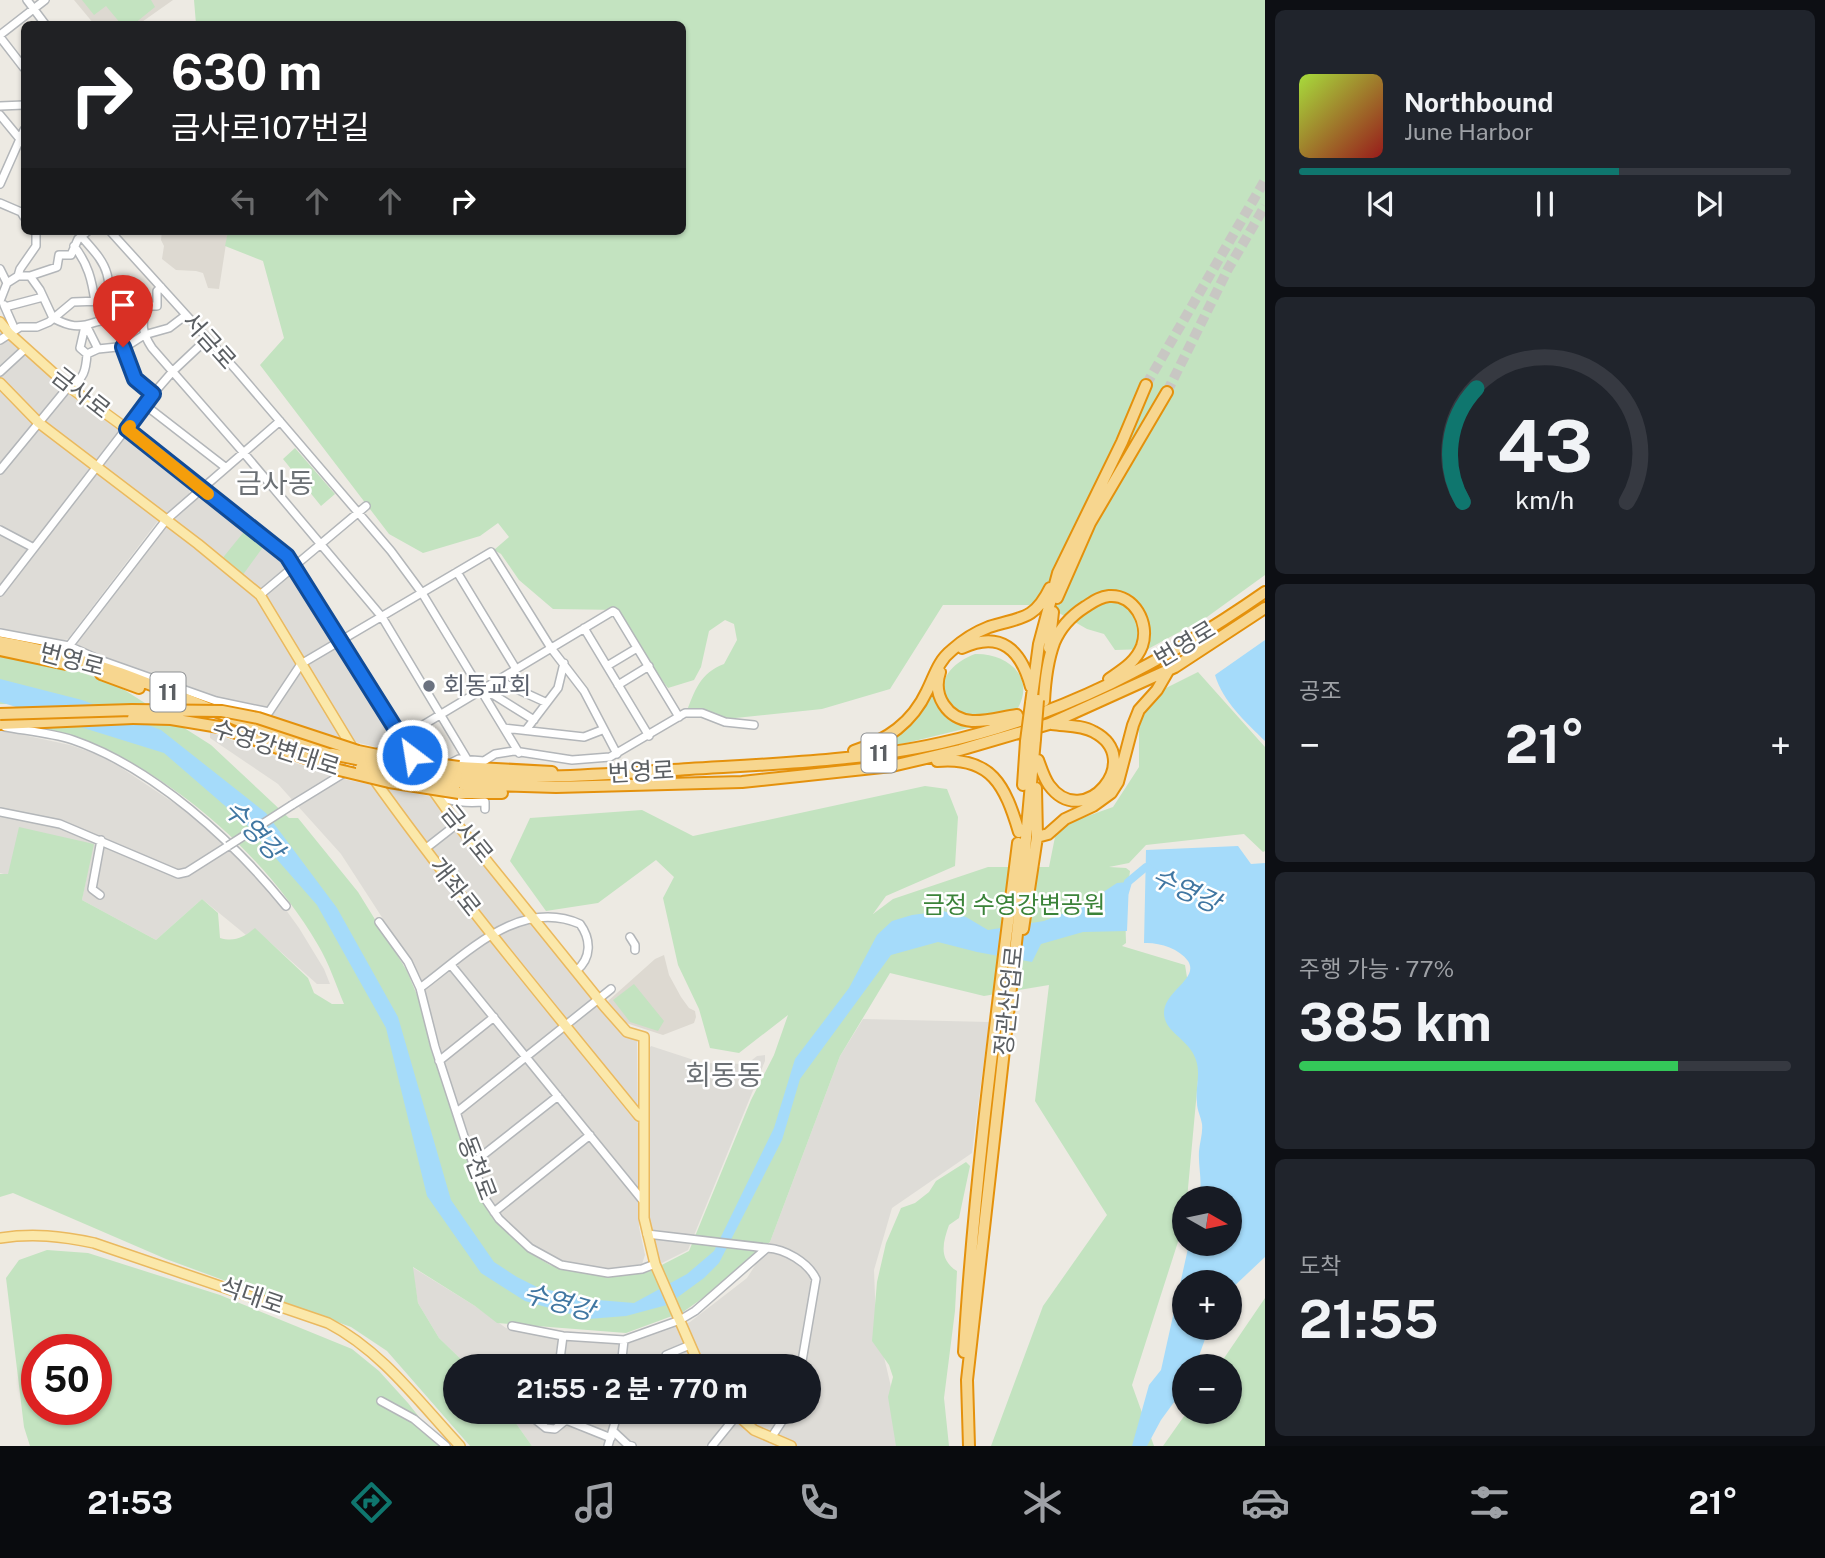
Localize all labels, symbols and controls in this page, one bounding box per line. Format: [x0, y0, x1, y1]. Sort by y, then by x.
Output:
text: 630 m [171, 43, 322, 101]
icon: right [56, 49, 147, 140]
text: Northbound [1404, 87, 1553, 118]
text: 금사로107번길 [171, 109, 369, 146]
text: June Harbor [1404, 118, 1533, 145]
icon: left [225, 182, 263, 220]
icon: ahead [298, 182, 336, 220]
icon: ahead [371, 182, 409, 220]
icon: right [444, 182, 482, 220]
icon: previous [1362, 185, 1400, 223]
icon: pause [1526, 185, 1564, 223]
icon: next [1690, 185, 1728, 223]
pin [93, 275, 153, 347]
icon: arrive [104, 286, 142, 324]
street label: 서금로 [177, 306, 242, 374]
street label: 금사로 [47, 361, 116, 424]
text: 43 [1497, 403, 1593, 488]
district label: 금사동 [236, 466, 314, 499]
text: km/h [1516, 485, 1574, 515]
street label: 번영로 [1149, 614, 1220, 672]
street label: 번영로 [37, 637, 108, 681]
place label: 회동교회 [443, 671, 531, 699]
road number: 11 [150, 672, 186, 712]
text: 공조 [1299, 677, 1341, 704]
marker: 회동교회 [421, 678, 437, 694]
street label: 수영강변대로 [209, 713, 344, 781]
text: 21° [1505, 714, 1585, 775]
position arrow [375, 718, 449, 792]
text: − [1299, 723, 1320, 768]
text: + [1770, 723, 1791, 768]
road number: 11 [862, 734, 896, 772]
street label: 번영로 [607, 755, 675, 787]
water label: 수영강 [218, 793, 293, 868]
street label: 금사로 [436, 799, 500, 868]
street label: 개좌로 [424, 852, 487, 921]
water label: 수영강 [1147, 860, 1228, 920]
park label: 금정 수영강변공원 [923, 890, 1105, 918]
street label: 정관산업로 [988, 945, 1028, 1057]
text: 주행 가능 · 77% [1299, 955, 1454, 982]
text: 385 km [1299, 992, 1492, 1053]
district label: 회동동 [685, 1058, 763, 1091]
street label: 동천로 [453, 1132, 503, 1204]
north arrow [1172, 1186, 1242, 1256]
map controls [1172, 1186, 1242, 1424]
text: 도착 [1299, 1252, 1341, 1279]
button: + [1172, 1270, 1242, 1340]
street label: 석대로 [216, 1271, 288, 1319]
water label: 수영강 [520, 1277, 601, 1327]
text: 21:55 [1299, 1289, 1439, 1350]
speed limit sign: 50 [21, 1334, 112, 1425]
button: − [1172, 1354, 1242, 1424]
text: 21:55 · 2 분 · 770 m [516, 1373, 748, 1404]
icon: directions [347, 1478, 396, 1527]
icon: music [571, 1478, 620, 1527]
icon: phone [794, 1478, 843, 1527]
icon: climate [1018, 1478, 1067, 1527]
icon: car [1241, 1478, 1290, 1527]
icon: filters [1465, 1478, 1514, 1527]
text: 21:53 [87, 1484, 173, 1521]
text: 21° [1689, 1484, 1738, 1521]

